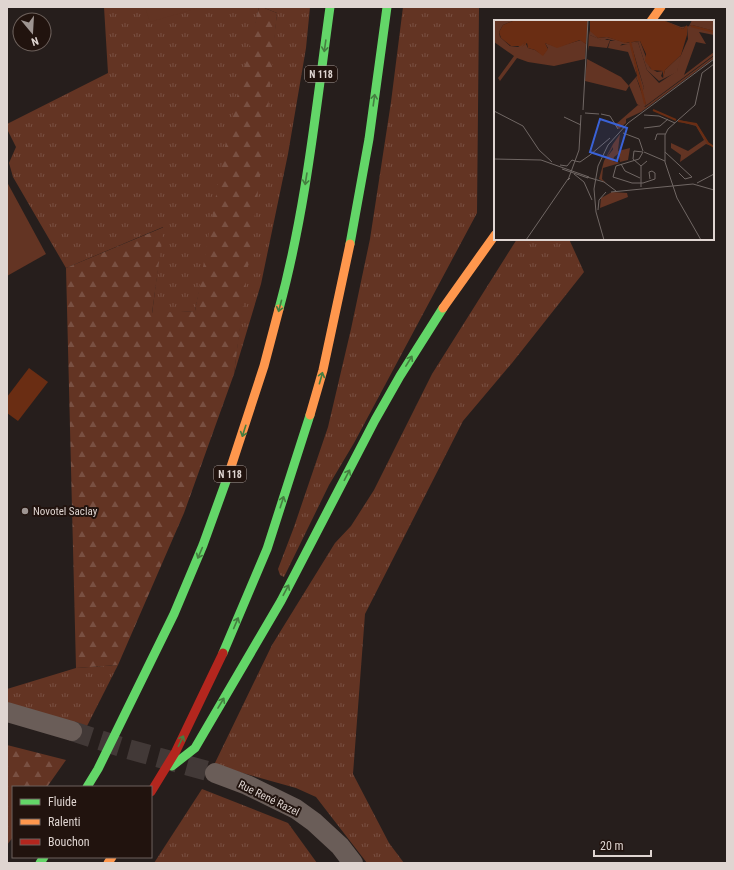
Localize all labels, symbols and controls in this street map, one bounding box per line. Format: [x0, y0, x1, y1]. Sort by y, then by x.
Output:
north arrow [12, 12, 52, 52]
inset map [494, 20, 714, 240]
text: N [29, 34, 40, 48]
one-way arrow [321, 39, 329, 52]
road number: N 118 [305, 66, 337, 82]
one-way arrow [370, 94, 378, 107]
one-way arrow [302, 172, 310, 185]
one-way arrow [276, 299, 283, 312]
one-way arrow [406, 355, 414, 367]
one-way arrow [318, 371, 325, 384]
one-way arrow [240, 424, 247, 437]
road number: N 118 [214, 466, 246, 482]
one-way arrow [344, 469, 351, 481]
one-way arrow [279, 495, 286, 508]
place label: Novotel Saclay [33, 505, 98, 518]
marker: Novotel Saclay [20, 506, 30, 516]
one-way arrow [196, 547, 203, 559]
one-way arrow [283, 585, 291, 597]
one-way arrow [233, 618, 240, 630]
one-way arrow [218, 697, 226, 709]
one-way arrow [178, 735, 185, 747]
street label: Rue René Razel [236, 778, 301, 819]
legend [12, 786, 152, 858]
text: Fluide [48, 795, 77, 809]
text: Ralenti [48, 815, 81, 829]
scale bar [594, 832, 651, 858]
text: Bouchon [48, 835, 90, 849]
text: 20 m [600, 839, 624, 853]

